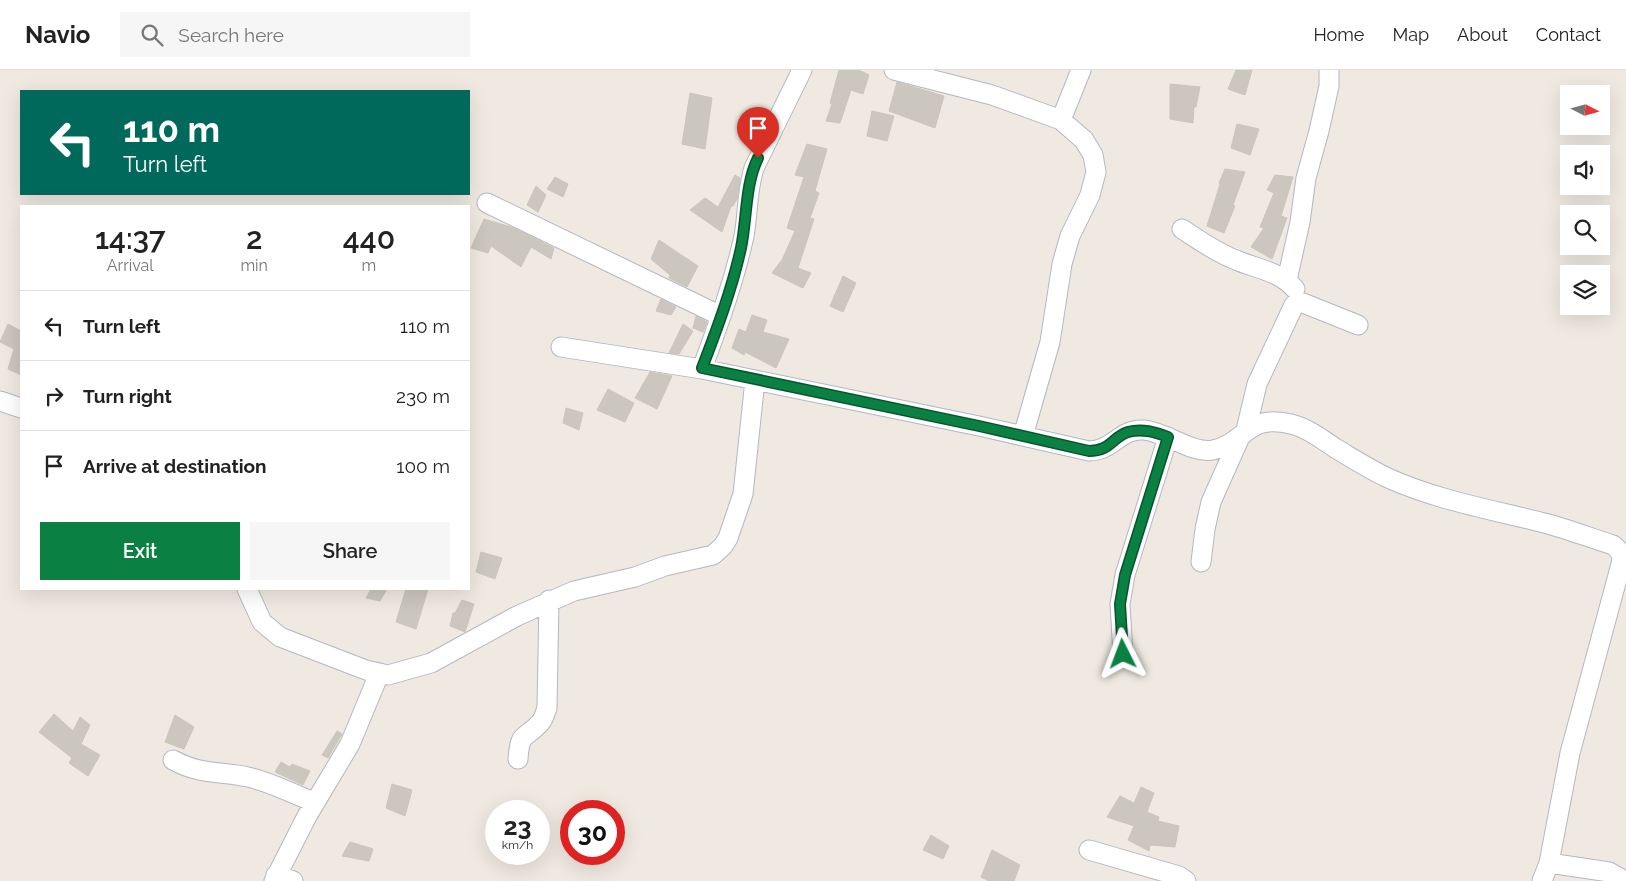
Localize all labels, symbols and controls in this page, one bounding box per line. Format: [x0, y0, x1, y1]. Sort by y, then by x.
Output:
search box [120, 12, 470, 57]
text: Navio [25, 20, 90, 49]
icon: search [138, 21, 166, 49]
text: Search here [178, 24, 284, 46]
text: Home [1313, 24, 1364, 45]
text: Map [1392, 24, 1429, 45]
text: About [1457, 24, 1508, 45]
text: Contact [1536, 24, 1601, 45]
north arrow [1560, 85, 1610, 135]
map controls [1560, 85, 1610, 315]
pin [737, 107, 779, 158]
text: 110 m [123, 109, 220, 150]
icon: left [40, 110, 105, 175]
icon: arrive [744, 114, 772, 142]
button: sound [1560, 145, 1610, 195]
text: Turn left [123, 151, 207, 177]
button: search [1560, 205, 1610, 255]
text: 14:37 [95, 221, 166, 256]
text: 2 [246, 221, 262, 256]
text: 440 [343, 221, 395, 256]
text: Arrival [107, 256, 154, 275]
text: min [240, 256, 268, 275]
text: m [362, 256, 376, 275]
button: layers [1560, 265, 1610, 315]
icon: left [40, 312, 68, 340]
text: Turn left [83, 315, 160, 337]
text: 110 m [400, 315, 450, 337]
icon: right [40, 382, 68, 410]
text: Turn right [83, 385, 172, 407]
text: 230 m [396, 385, 450, 407]
icon: arrive [40, 452, 68, 480]
text: Arrive at destination [83, 455, 267, 477]
text: 100 m [396, 455, 450, 477]
button: Exit [40, 522, 240, 580]
button: Share [250, 522, 450, 580]
position arrow [1096, 627, 1148, 679]
speed limit sign: 30 [560, 800, 625, 865]
text: 23 [503, 811, 532, 841]
text: km/h [502, 838, 533, 852]

